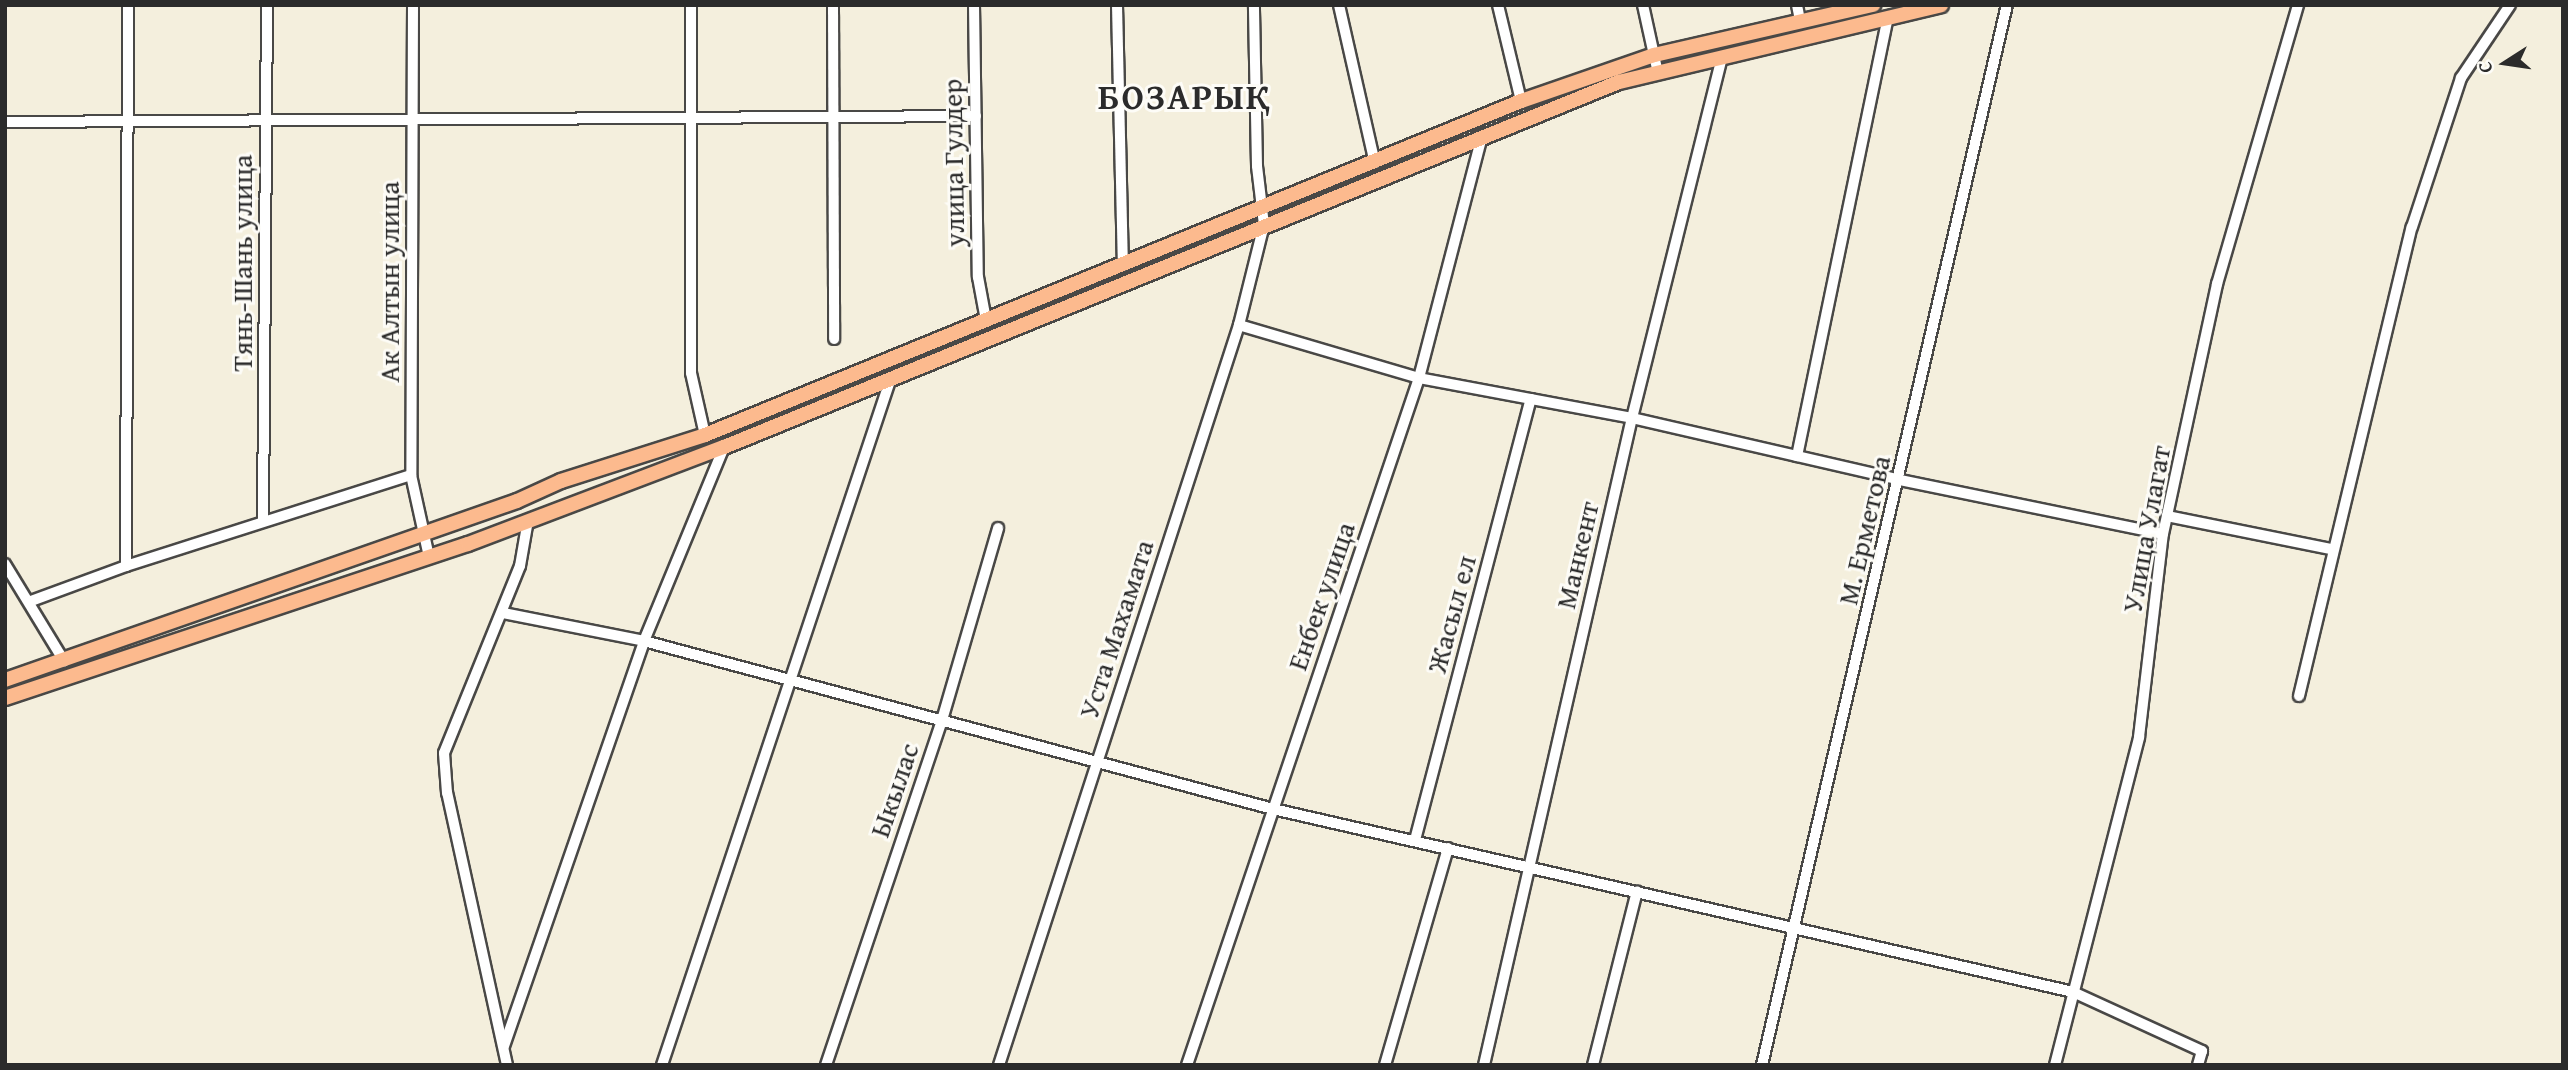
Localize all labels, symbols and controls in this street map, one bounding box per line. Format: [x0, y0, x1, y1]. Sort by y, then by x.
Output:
north arrow [2470, 28, 2540, 98]
text: С [2470, 59, 2499, 76]
district label: БОЗАРЫҚ [1099, 76, 1271, 118]
street label: улица Гулдер [935, 78, 971, 248]
street label: Тянь-Шань улица [225, 155, 259, 371]
street label: Ак Алтын улица [372, 181, 406, 383]
street label: Улица Улагат [2115, 443, 2177, 615]
street label: М. Ерметова [1831, 452, 1897, 608]
street label: Манкент [1548, 498, 1606, 612]
street label: Енбек улица [1280, 518, 1362, 674]
street label: Уста Махамата [1071, 536, 1161, 722]
street label: Жасыл ел [1419, 552, 1483, 676]
street label: Ыкылас [862, 739, 926, 841]

